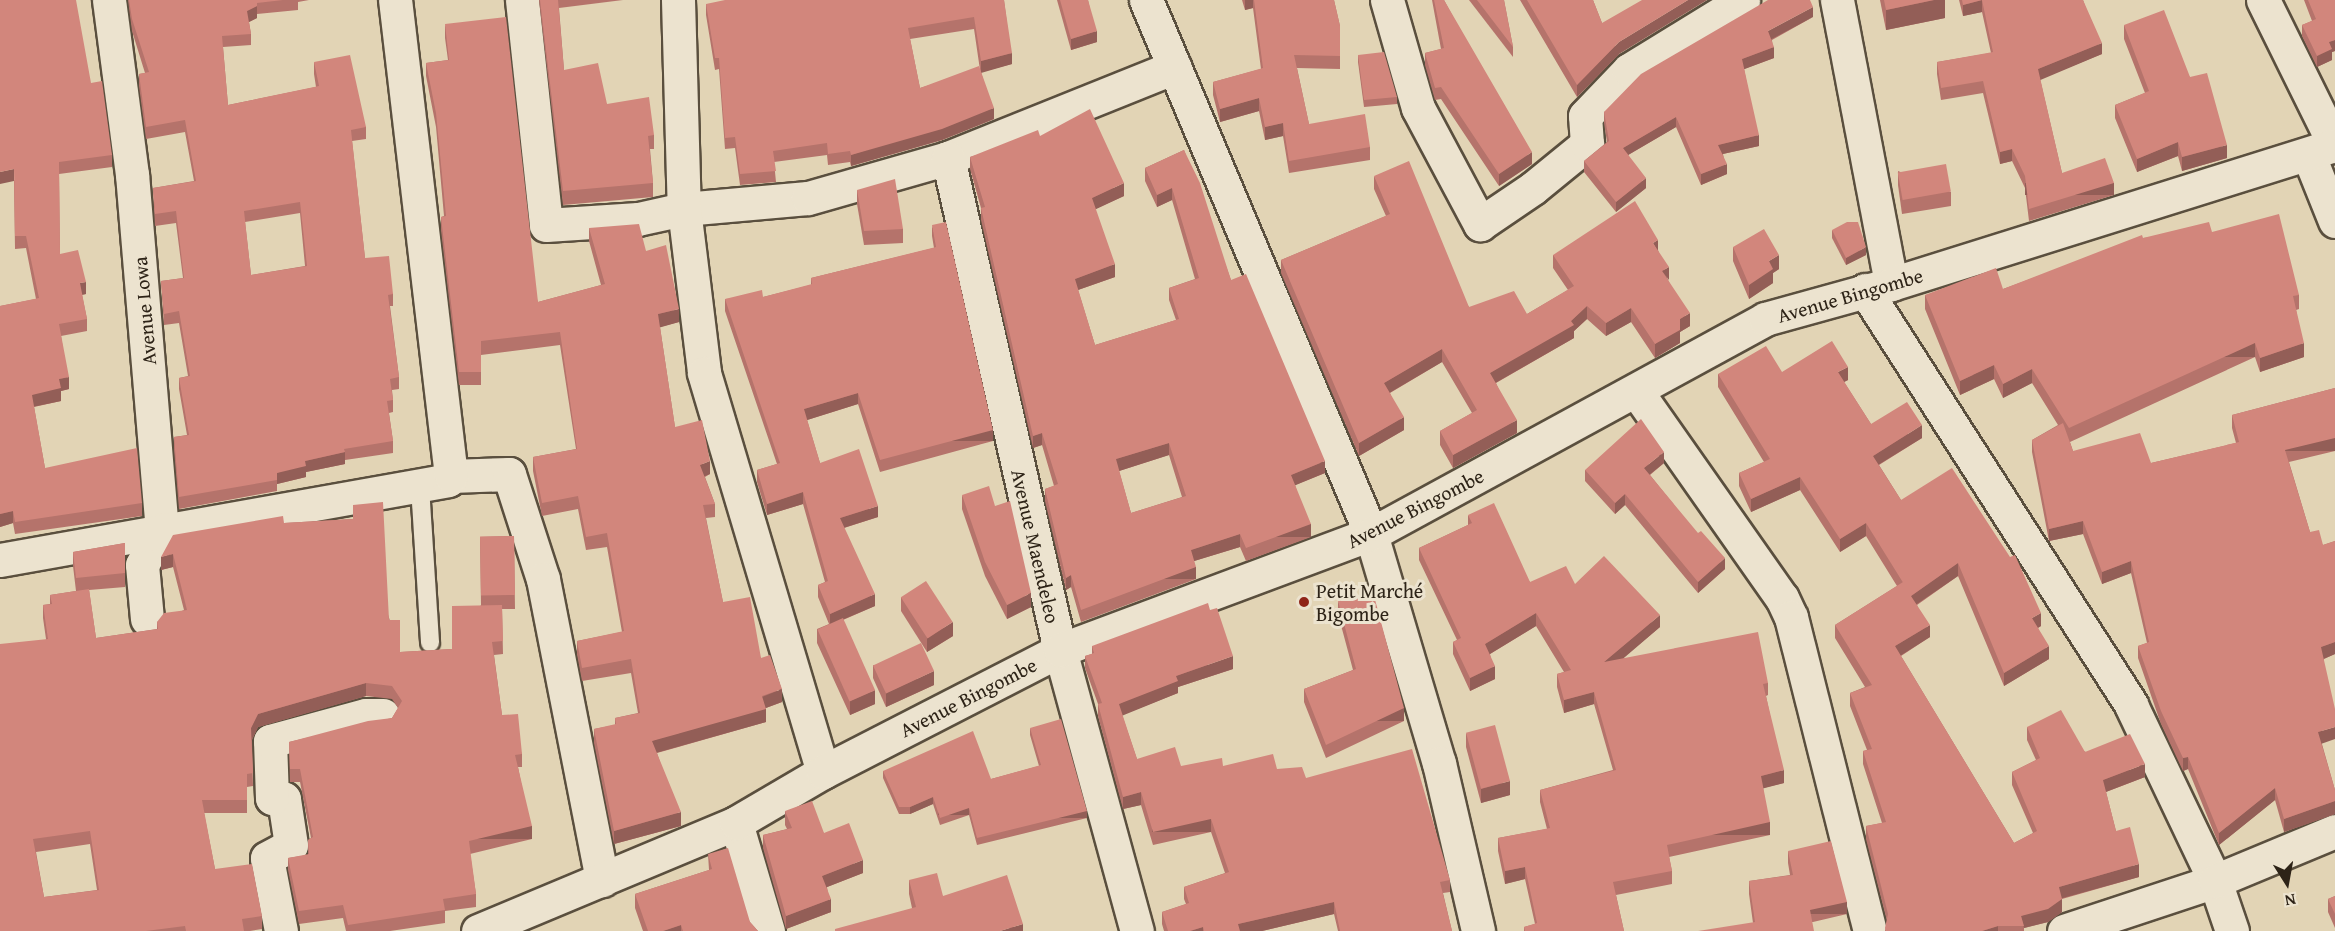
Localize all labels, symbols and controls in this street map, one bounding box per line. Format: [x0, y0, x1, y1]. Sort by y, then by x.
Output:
street label: Avenue Lowa [127, 256, 161, 366]
street label: Avenue Bingombe [1774, 263, 1926, 327]
street label: Avenue Bingombe [1343, 463, 1487, 553]
street label: Avenue Maendeleo [1007, 467, 1065, 625]
place label: Petit Marché Bigombe [1316, 578, 1423, 625]
marker: Petit Marché Bigombe [1297, 595, 1311, 609]
street label: Avenue Bingombe [896, 652, 1040, 742]
north arrow [2257, 853, 2317, 913]
text: N [2283, 888, 2298, 913]

